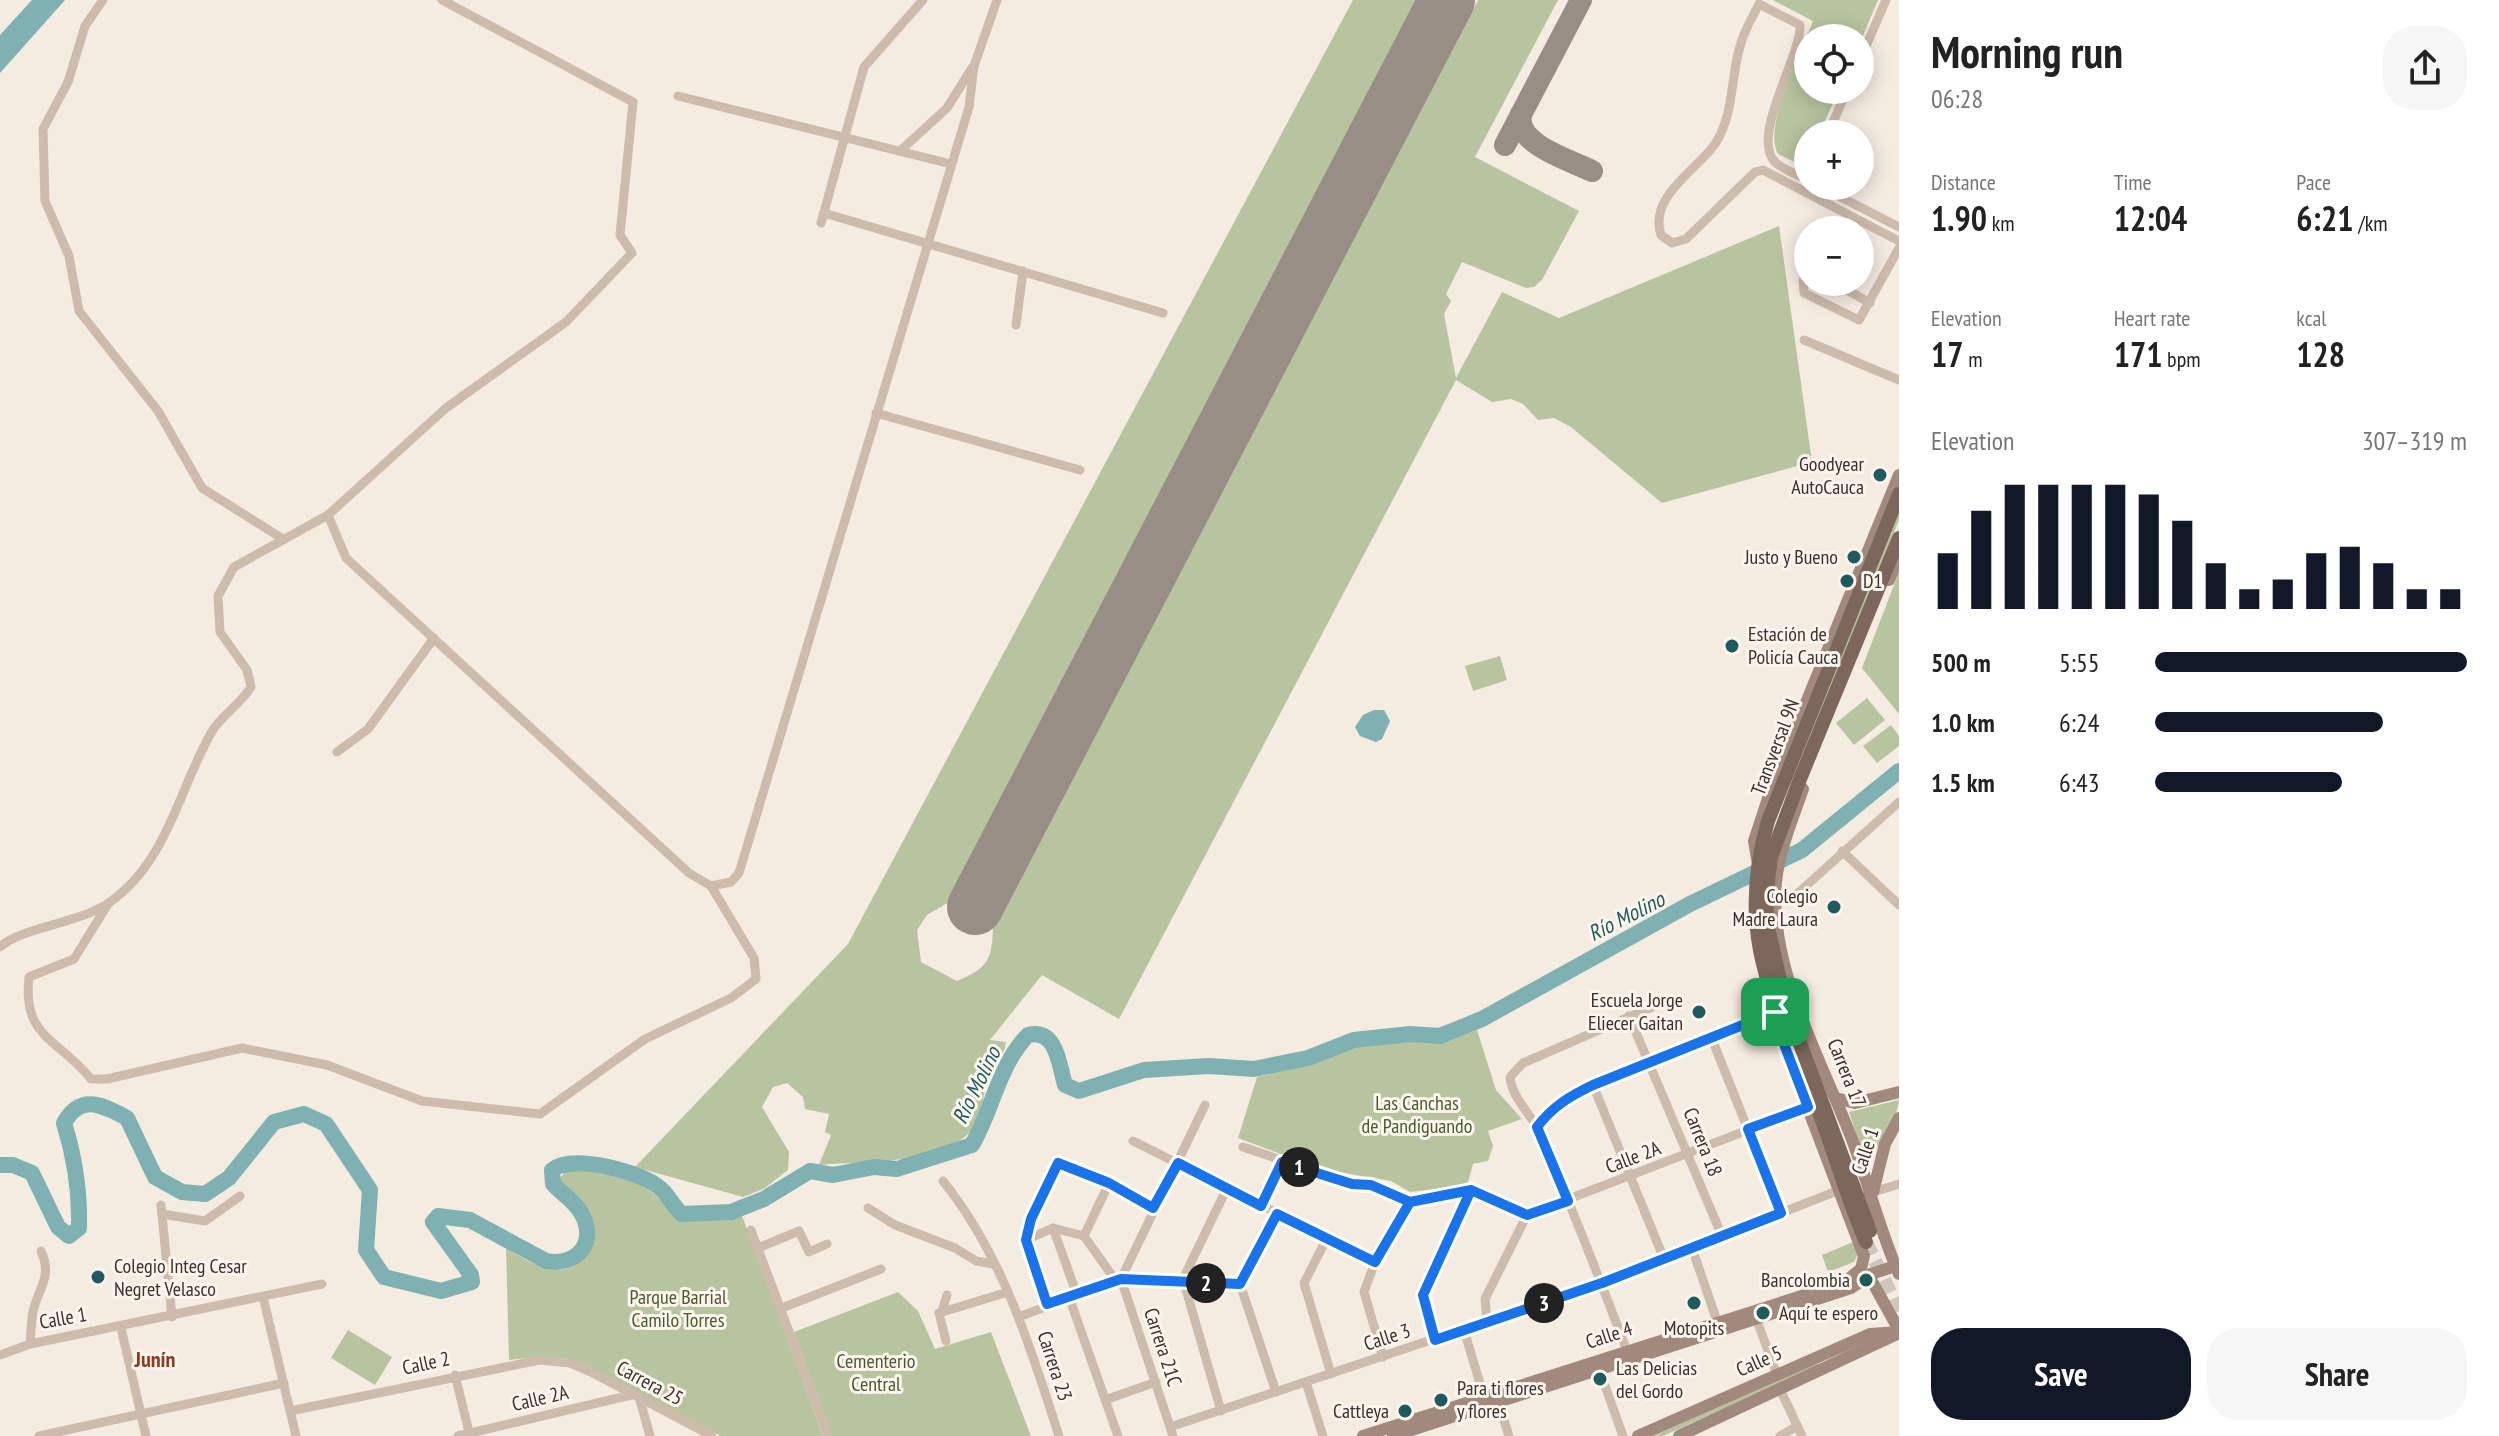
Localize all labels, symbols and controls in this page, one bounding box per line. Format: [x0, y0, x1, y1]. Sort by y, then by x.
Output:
text: Morning run [1931, 23, 2123, 80]
map controls [1794, 24, 1874, 296]
button: locate [1794, 24, 1874, 104]
button: share [2383, 26, 2467, 110]
text: 06:28 [1931, 82, 1983, 115]
button: + [1794, 120, 1874, 200]
text: Distance [1931, 168, 1996, 196]
text: Time [2114, 168, 2152, 196]
text: Pace [2296, 168, 2331, 196]
text: 1.90 [1931, 196, 1987, 240]
text: 12:04 [2114, 196, 2187, 240]
text: 6:21 [2296, 196, 2354, 240]
text: km [1987, 209, 2015, 237]
text: /km [2354, 209, 2388, 237]
button: − [1794, 216, 1874, 296]
text: Elevation [1931, 304, 2002, 332]
text: Heart rate [2114, 304, 2190, 332]
text: kcal [2296, 304, 2326, 332]
text: 17 [1931, 332, 1964, 376]
text: 171 [2114, 332, 2162, 376]
text: 128 [2296, 332, 2345, 376]
text: m [1964, 345, 1983, 373]
text: bpm [2162, 345, 2201, 373]
text: Elevation [1931, 424, 2014, 457]
text: 307–319 m [2362, 424, 2467, 457]
place label: Goodyear AutoCauca [1791, 451, 1865, 500]
marker: Goodyear AutoCauca [1871, 466, 1889, 484]
place label: Justo y Bueno [1744, 544, 1838, 570]
marker: Justo y Bueno [1845, 548, 1863, 566]
place label: D1 [1863, 568, 1883, 594]
marker: D1 [1838, 572, 1856, 590]
place label: Estación de Policía Cauca [1748, 621, 1838, 670]
marker: Estación de Policía Cauca [1723, 637, 1741, 655]
text: 500 m [1931, 646, 1991, 679]
text: 5:55 [2059, 646, 2099, 679]
street label: Transversal 9N [1745, 695, 1805, 799]
text: 1.0 km [1931, 706, 1995, 739]
text: 6:24 [2059, 706, 2099, 739]
text: 1.5 km [1931, 766, 1995, 799]
text: 6:43 [2059, 766, 2099, 799]
place label: Colegio Madre Laura [1732, 883, 1818, 932]
water label: Río Molino [1583, 884, 1670, 947]
marker: Colegio Madre Laura [1825, 898, 1843, 916]
pin [1741, 978, 1809, 1046]
place label: Escuela Jorge Eliecer Gaitan [1588, 987, 1683, 1036]
icon: arrive [1753, 990, 1797, 1034]
marker: Escuela Jorge Eliecer Gaitan [1690, 1003, 1708, 1021]
street label: Carrera 17 [1821, 1035, 1873, 1111]
water label: Río Molino [945, 1041, 1007, 1128]
park label: Las Canchas de Pandiguando [1362, 1090, 1472, 1139]
street label: Carrera 18 [1677, 1104, 1729, 1180]
street label: Calle 1 [1845, 1124, 1885, 1178]
street label: Calle 2A [1602, 1134, 1665, 1179]
pin: 1 [1279, 1147, 1319, 1187]
text: 1 [1294, 1153, 1304, 1181]
place label: Colegio Integ Cesar Negret Velasco [114, 1253, 247, 1302]
pin: 2 [1186, 1263, 1226, 1303]
place label: Bancolombia [1761, 1267, 1850, 1293]
marker: Colegio Integ Cesar Negret Velasco [89, 1268, 107, 1286]
text: 2 [1201, 1269, 1211, 1297]
marker: Bancolombia [1857, 1271, 1875, 1289]
pin: 3 [1524, 1283, 1564, 1323]
park label: Parque Barrial Camilo Torres [629, 1284, 727, 1333]
text: 3 [1539, 1289, 1549, 1317]
marker: Motopits [1685, 1294, 1703, 1312]
place label: Aquí te espero [1779, 1300, 1878, 1326]
street label: Calle 1 [37, 1301, 89, 1335]
street label: Carrera 21C [1138, 1304, 1188, 1390]
marker: Aquí te espero [1754, 1304, 1772, 1322]
street label: Calle 4 [1582, 1315, 1636, 1355]
place label: Motopits [1664, 1315, 1725, 1341]
street label: Calle 3 [1360, 1317, 1414, 1357]
street label: Carrera 23 [1032, 1328, 1078, 1404]
button: Save [1931, 1328, 2191, 1420]
button: Share [2207, 1328, 2467, 1420]
street label: Calle 5 [1732, 1339, 1786, 1383]
district label: Junín [134, 1345, 176, 1373]
street label: Calle 2 [400, 1345, 452, 1381]
park label: Cementerio Central [837, 1348, 915, 1397]
street label: Carrera 25 [612, 1355, 688, 1411]
place label: Las Delicias del Gordo [1616, 1355, 1697, 1404]
marker: Las Delicias del Gordo [1591, 1370, 1609, 1388]
place label: Para ti flores y flores [1457, 1375, 1544, 1424]
street label: Calle 2A [509, 1379, 571, 1417]
marker: Para ti flores y flores [1432, 1391, 1450, 1409]
place label: Cattleya [1333, 1398, 1389, 1424]
marker: Cattleya [1396, 1402, 1414, 1420]

